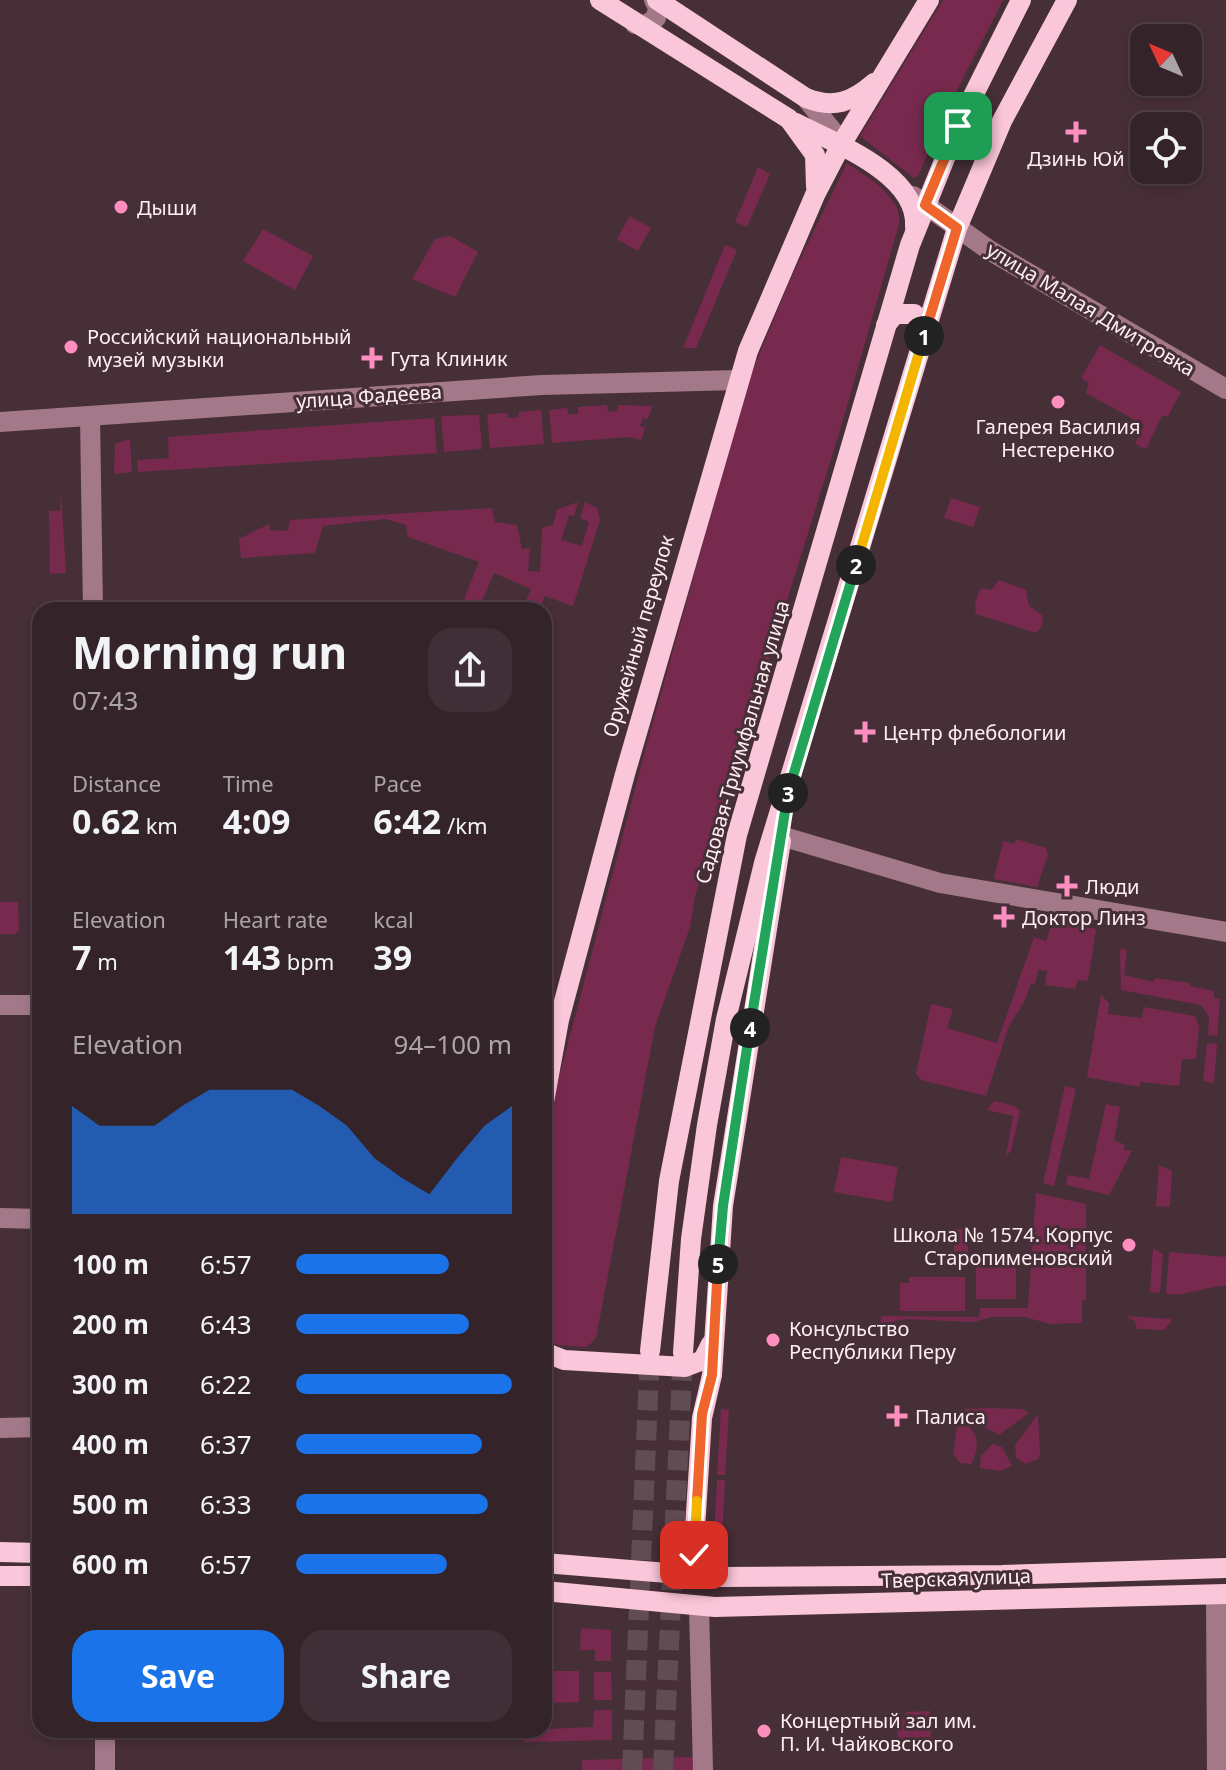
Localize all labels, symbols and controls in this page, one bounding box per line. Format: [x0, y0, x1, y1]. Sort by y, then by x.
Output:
north arrow [1130, 24, 1202, 96]
map controls [1130, 24, 1202, 184]
pin [924, 92, 992, 160]
icon: arrive [936, 104, 980, 148]
button: locate [1130, 112, 1202, 184]
marker: Дзинь Юй [1065, 121, 1087, 143]
place label: Дзинь Юй [1027, 145, 1125, 172]
place label: Дыши [137, 194, 197, 221]
marker: Дыши [112, 198, 130, 216]
street label: улица Малая Дмитровка [982, 236, 1200, 382]
pin: 1 [904, 316, 944, 356]
text: 1 [918, 321, 930, 351]
place label: Российский национальный музей музыки [87, 323, 352, 373]
marker: Российский национальный музей музыки [62, 338, 80, 356]
place label: Гута Клиник [390, 345, 508, 372]
marker: Гута Клиник [361, 347, 383, 369]
street label: улица Фадеева [295, 377, 443, 415]
marker: Галерея Василия Нестеренко [1049, 393, 1067, 411]
place label: Галерея Василия Нестеренко [975, 413, 1141, 463]
street label: Оружейный переулок [596, 531, 680, 740]
pin: 2 [836, 545, 876, 585]
text: 2 [850, 550, 862, 580]
street label: Садовая-Триумфальная улица [689, 597, 795, 887]
text: Morning run [72, 622, 347, 682]
button: share [428, 628, 512, 712]
text: 07:43 [72, 682, 138, 718]
place label: Центр флебологии [883, 719, 1066, 746]
marker: Центр флебологии [854, 721, 876, 743]
text: Distance [72, 768, 161, 798]
text: Time [223, 768, 274, 798]
text: Pace [373, 768, 422, 798]
pin: 3 [768, 773, 808, 813]
text: 3 [782, 778, 794, 808]
text: 0.62 [72, 798, 140, 844]
text: 4:09 [223, 798, 291, 844]
text: 6:42 [373, 798, 441, 844]
text: km [140, 810, 178, 840]
text: /km [441, 810, 487, 840]
place label: Люди [1085, 873, 1139, 900]
marker: Люди [1056, 875, 1078, 897]
text: Elevation [72, 904, 166, 934]
text: Heart rate [223, 904, 328, 934]
text: kcal [373, 904, 414, 934]
place label: Доктор Линз [1022, 904, 1146, 931]
marker: Доктор Линз [993, 906, 1015, 928]
text: 7 [72, 934, 91, 980]
text: 143 [223, 934, 281, 980]
text: 39 [373, 934, 412, 980]
text: m [91, 946, 118, 976]
text: bpm [281, 946, 334, 976]
pin: 4 [730, 1008, 770, 1048]
text: 4 [744, 1013, 756, 1043]
text: Elevation [72, 1026, 183, 1062]
text: 94–100 m [394, 1026, 512, 1062]
place label: Школа № 1574. Корпус Старопименовский [893, 1221, 1113, 1271]
marker: Школа № 1574. Корпус Старопименовский [1120, 1236, 1138, 1254]
pin: 5 [698, 1244, 738, 1284]
text: 100 m [72, 1246, 149, 1282]
text: 6:57 [200, 1246, 252, 1282]
text: 5 [712, 1249, 724, 1279]
text: 200 m [72, 1306, 149, 1342]
text: 6:43 [200, 1306, 252, 1342]
place label: Консульство Республики Перу [789, 1315, 957, 1365]
marker: Консульство Республики Перу [764, 1331, 782, 1349]
text: 300 m [72, 1366, 149, 1402]
text: 6:22 [200, 1366, 252, 1402]
place label: Палиса [915, 1403, 986, 1430]
marker: Палиса [886, 1405, 908, 1427]
text: 400 m [72, 1426, 149, 1462]
text: 6:37 [200, 1426, 252, 1462]
text: 500 m [72, 1486, 149, 1522]
text: 6:33 [200, 1486, 252, 1522]
pin [660, 1521, 728, 1589]
icon: check [672, 1533, 716, 1577]
text: 600 m [72, 1546, 149, 1582]
text: 6:57 [200, 1546, 252, 1582]
street label: Тверская улица [881, 1562, 1031, 1594]
button: Save [72, 1630, 284, 1722]
button: Share [300, 1630, 512, 1722]
place label: Концертный зал им. П. И. Чайковского [780, 1707, 977, 1757]
marker: Концертный зал им. П. И. Чайковского [755, 1722, 773, 1740]

